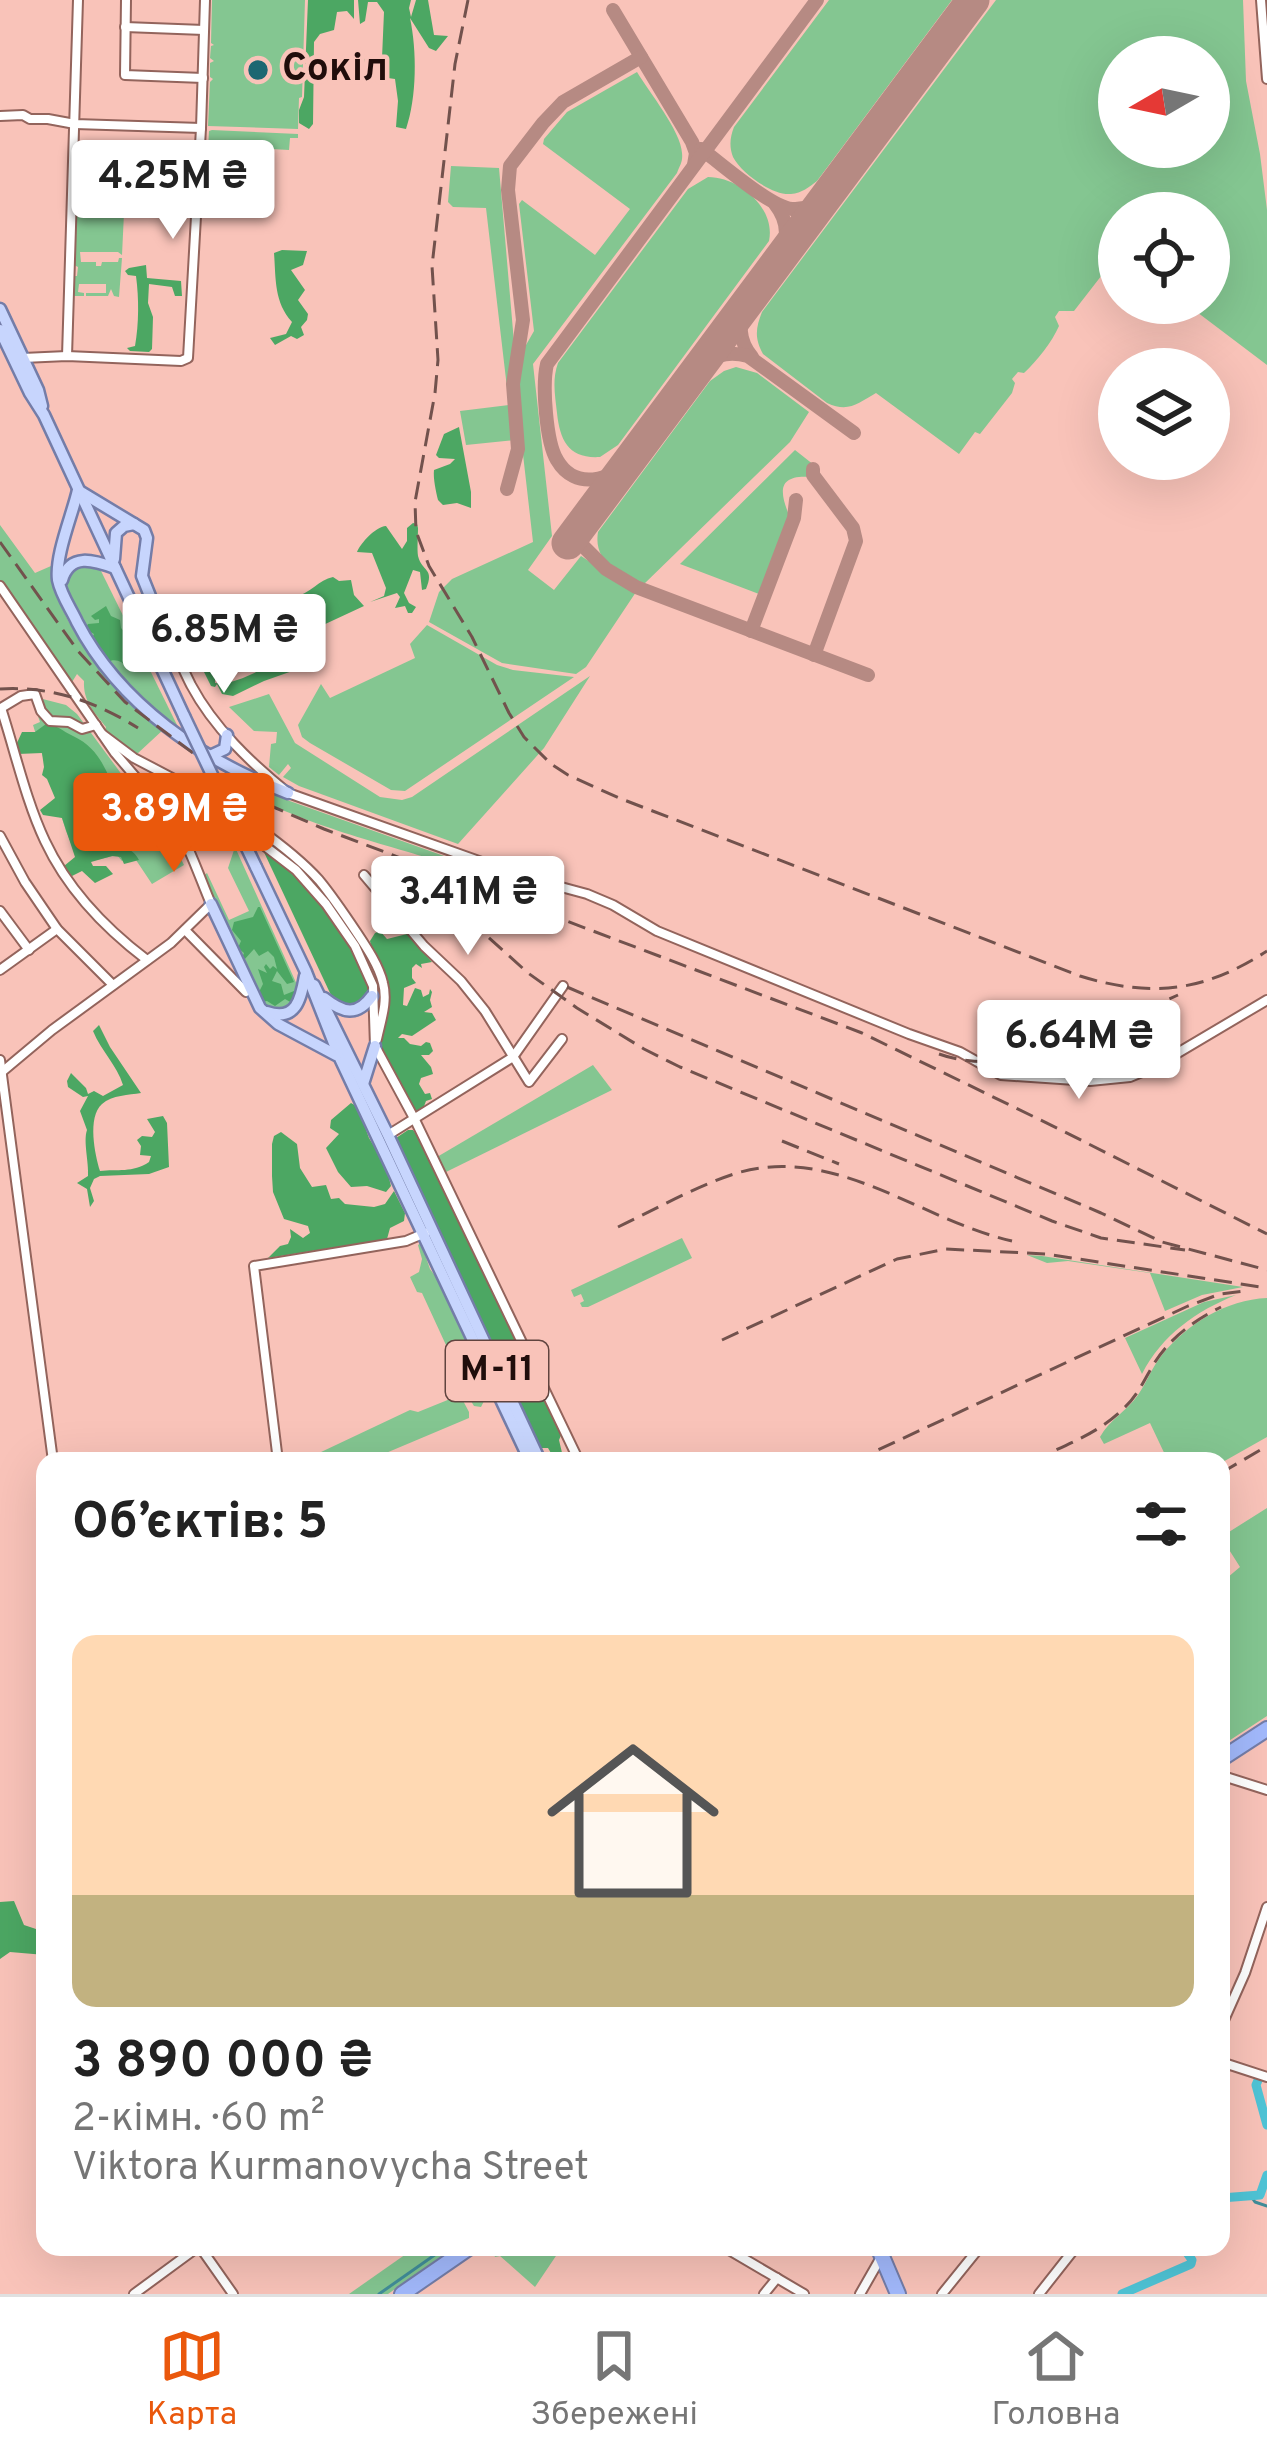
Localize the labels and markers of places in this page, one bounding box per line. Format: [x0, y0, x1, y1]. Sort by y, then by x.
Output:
place label: Сокіл [282, 46, 388, 95]
marker: Сокіл [245, 57, 271, 83]
pin: 4.25M ₴ [62, 140, 284, 242]
pin: 6.85M ₴ [113, 594, 335, 696]
pin: 3.89M ₴ [63, 773, 285, 875]
pin: 3.41M ₴ [357, 856, 579, 958]
pin: 6.64M ₴ [968, 1000, 1190, 1102]

